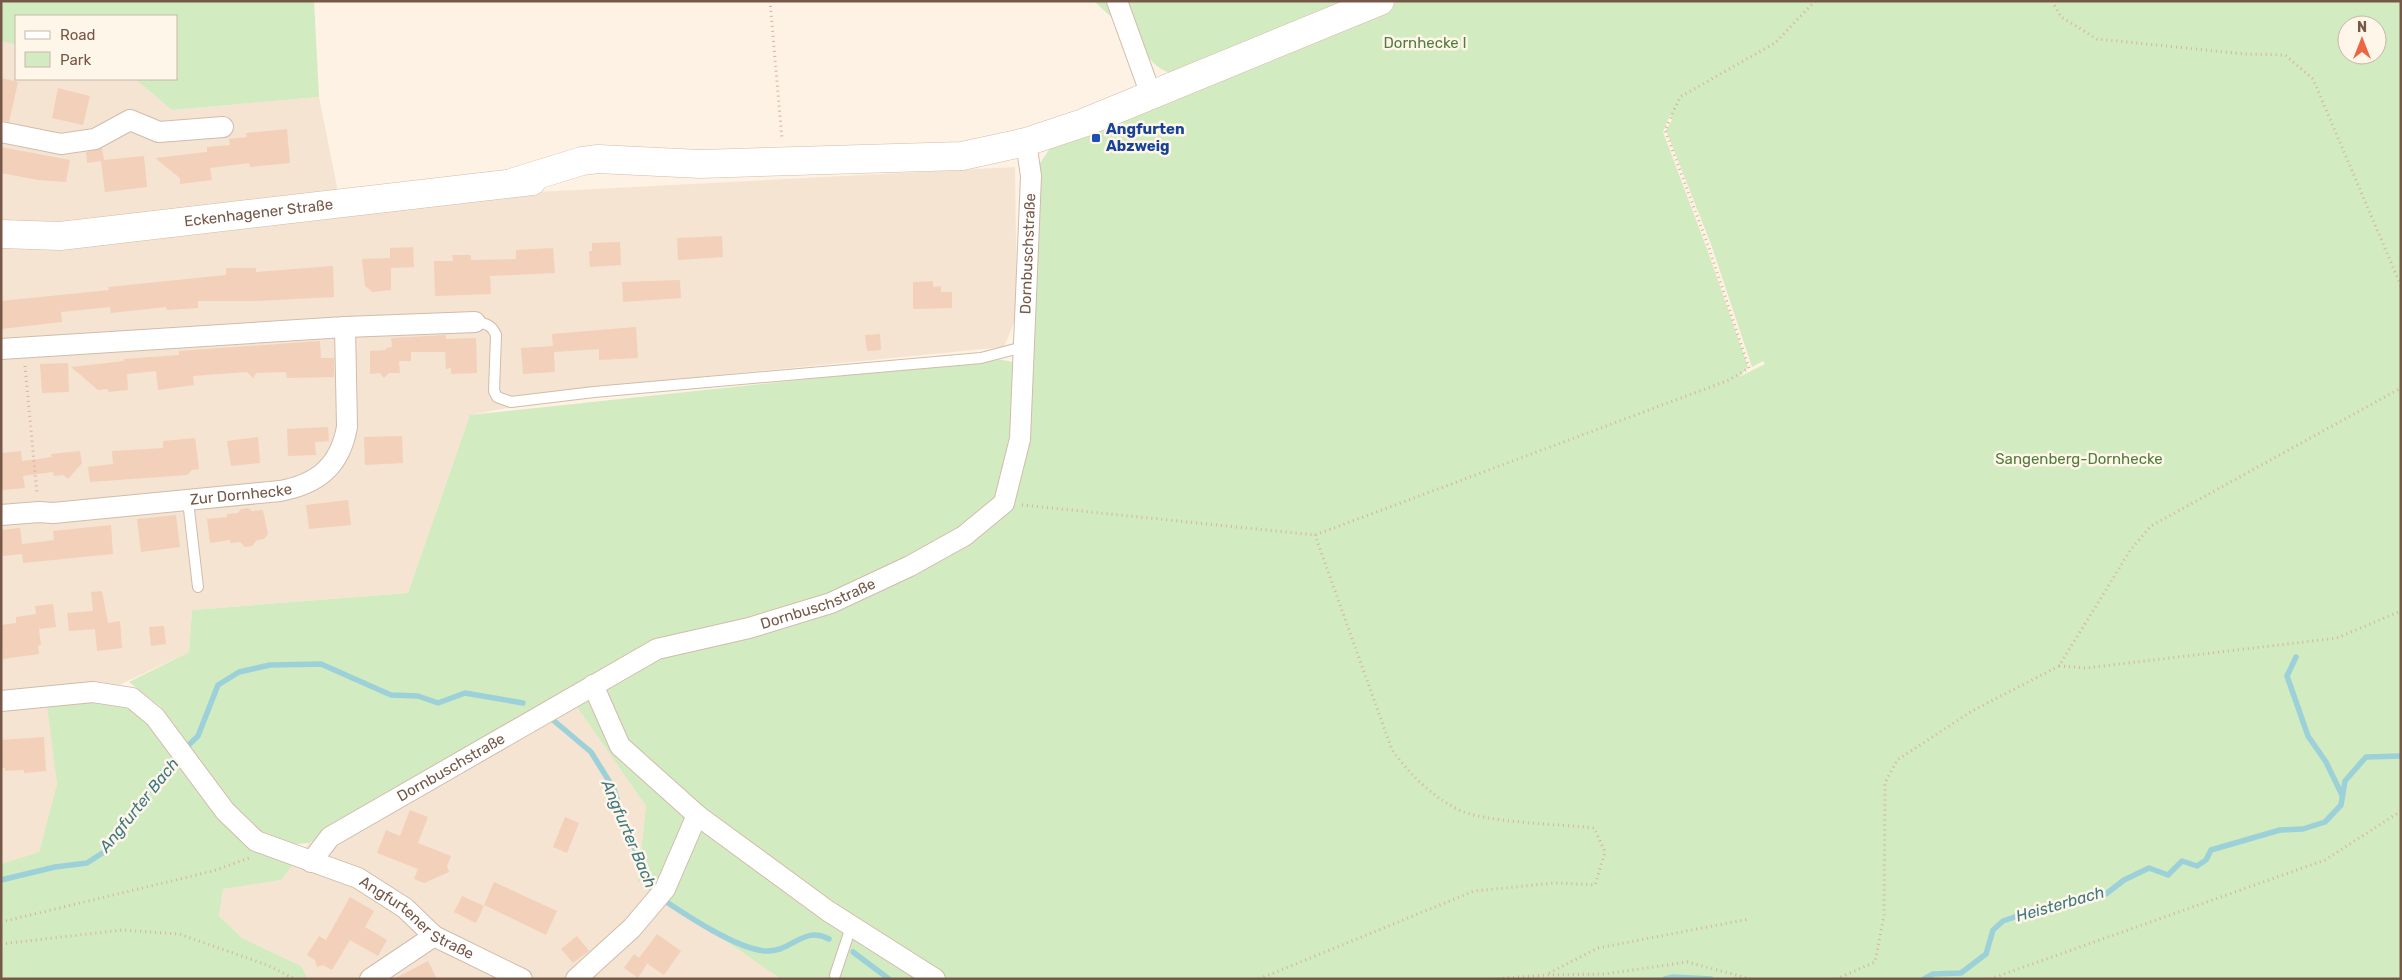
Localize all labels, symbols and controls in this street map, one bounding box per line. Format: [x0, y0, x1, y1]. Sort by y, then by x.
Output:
legend [15, 15, 178, 80]
north arrow [2337, 15, 2387, 65]
text: N [2357, 19, 2367, 36]
text: Road [60, 26, 96, 44]
park label: Dornhecke I [1383, 34, 1467, 52]
text: Park [60, 51, 91, 69]
place label: Angfurten Abzweig [1106, 120, 1185, 155]
marker: Angfurten Abzweig [1090, 132, 1102, 144]
street label: Dornbuschstraße [1016, 193, 1039, 315]
street label: Eckenhagener Straße [183, 195, 334, 230]
park label: Sangenberg-Dornhecke [1995, 450, 2163, 468]
street label: Zur Dornhecke [189, 480, 294, 509]
street label: Dornbuschstraße [758, 574, 878, 633]
street label: Dornbuschstraße [394, 729, 508, 805]
water label: Angfurter Bach [95, 754, 183, 857]
water label: Angfurter Bach [597, 776, 660, 891]
street label: Angfurtener Straße [356, 872, 477, 963]
water label: Heisterbach [2014, 882, 2106, 926]

